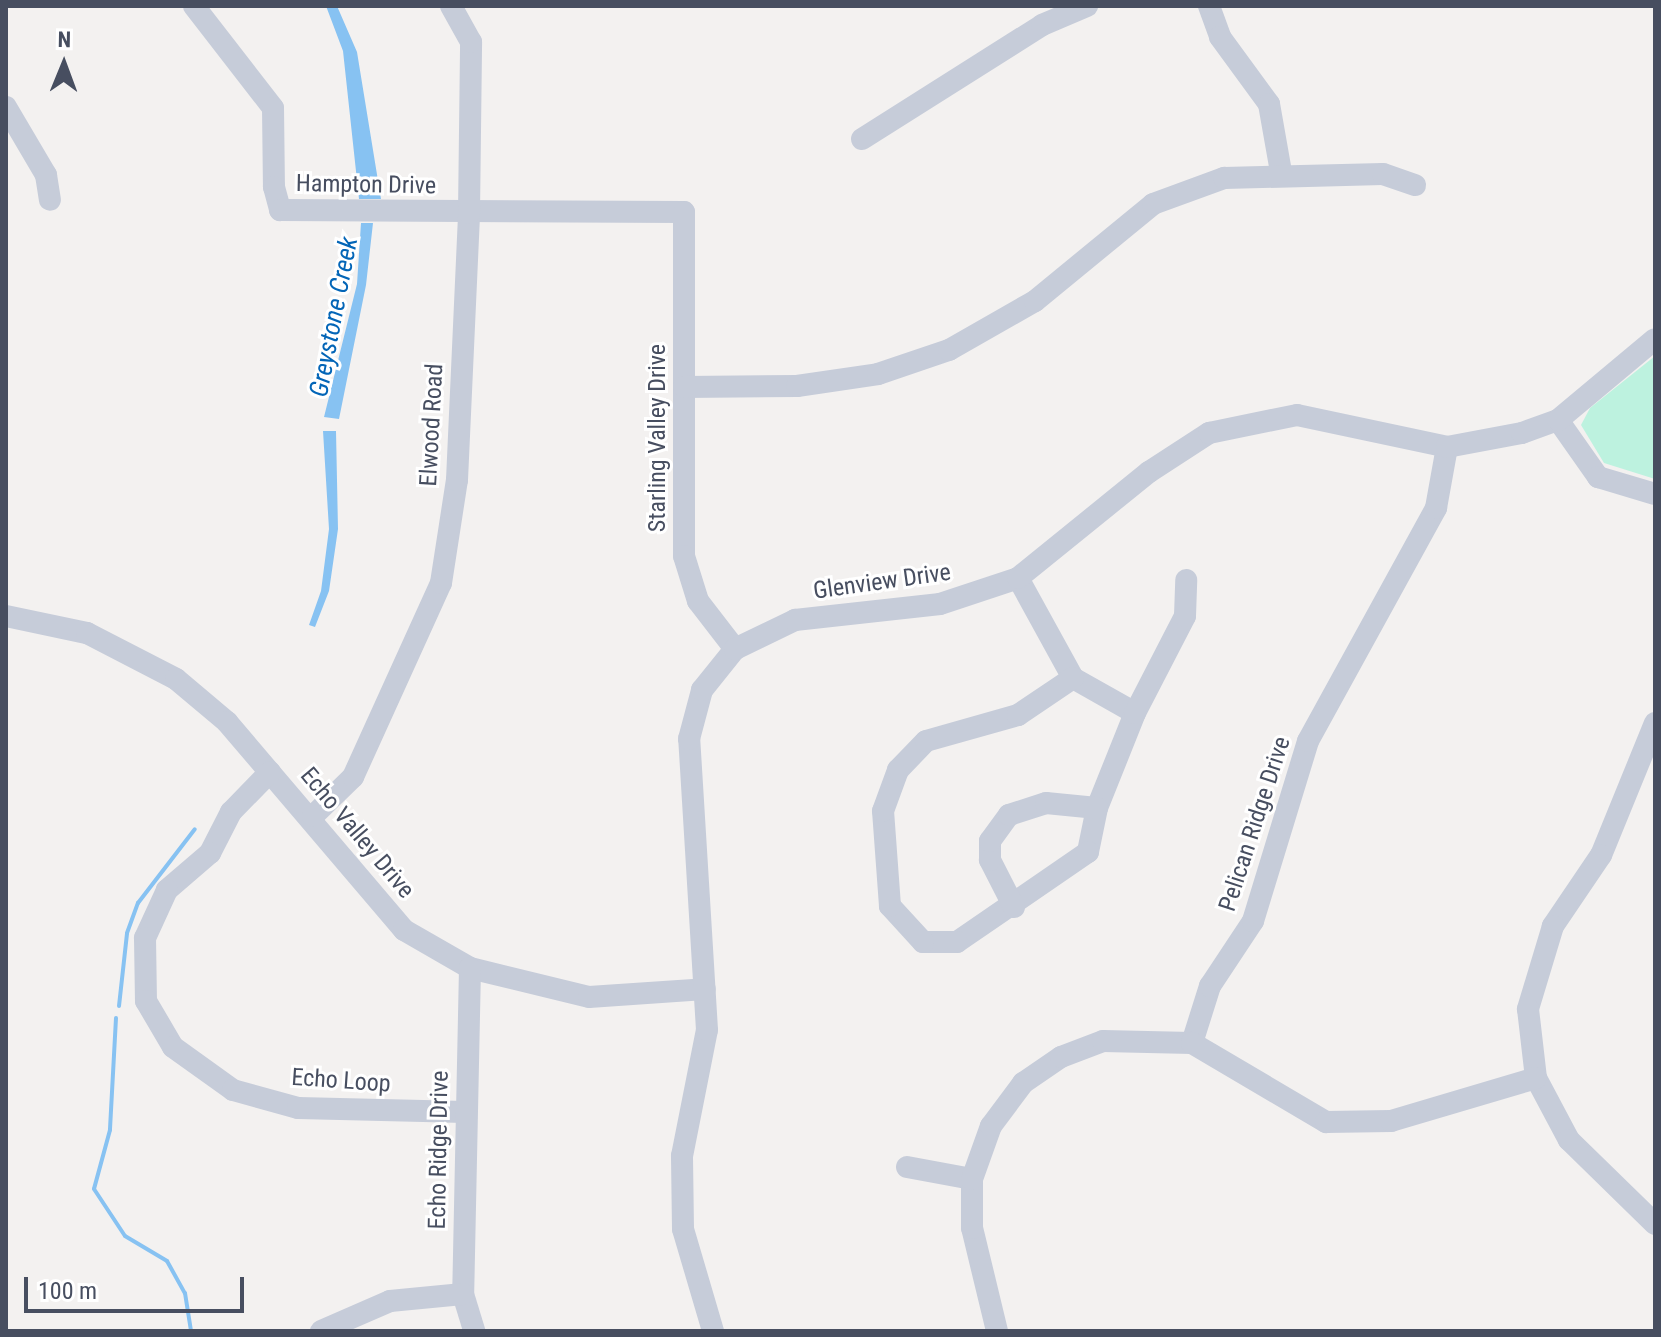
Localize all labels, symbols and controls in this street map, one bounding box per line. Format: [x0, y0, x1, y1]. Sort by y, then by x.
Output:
north arrow [24, 24, 104, 104]
text: N [57, 27, 71, 52]
street label: Hampton Drive [296, 169, 436, 201]
water label: Greystone Creek [303, 234, 365, 400]
street label: Starling Valley Drive [644, 344, 672, 532]
street label: Elwood Road [414, 363, 450, 487]
street label: Glenview Drive [811, 558, 953, 606]
street label: Pelican Ridge Drive [1213, 733, 1297, 915]
street label: Echo Valley Drive [294, 762, 420, 904]
street label: Echo Loop [290, 1063, 392, 1099]
street label: Echo Ridge Drive [423, 1070, 455, 1230]
scale bar [28, 1261, 248, 1311]
text: 100 m [38, 1277, 97, 1305]

